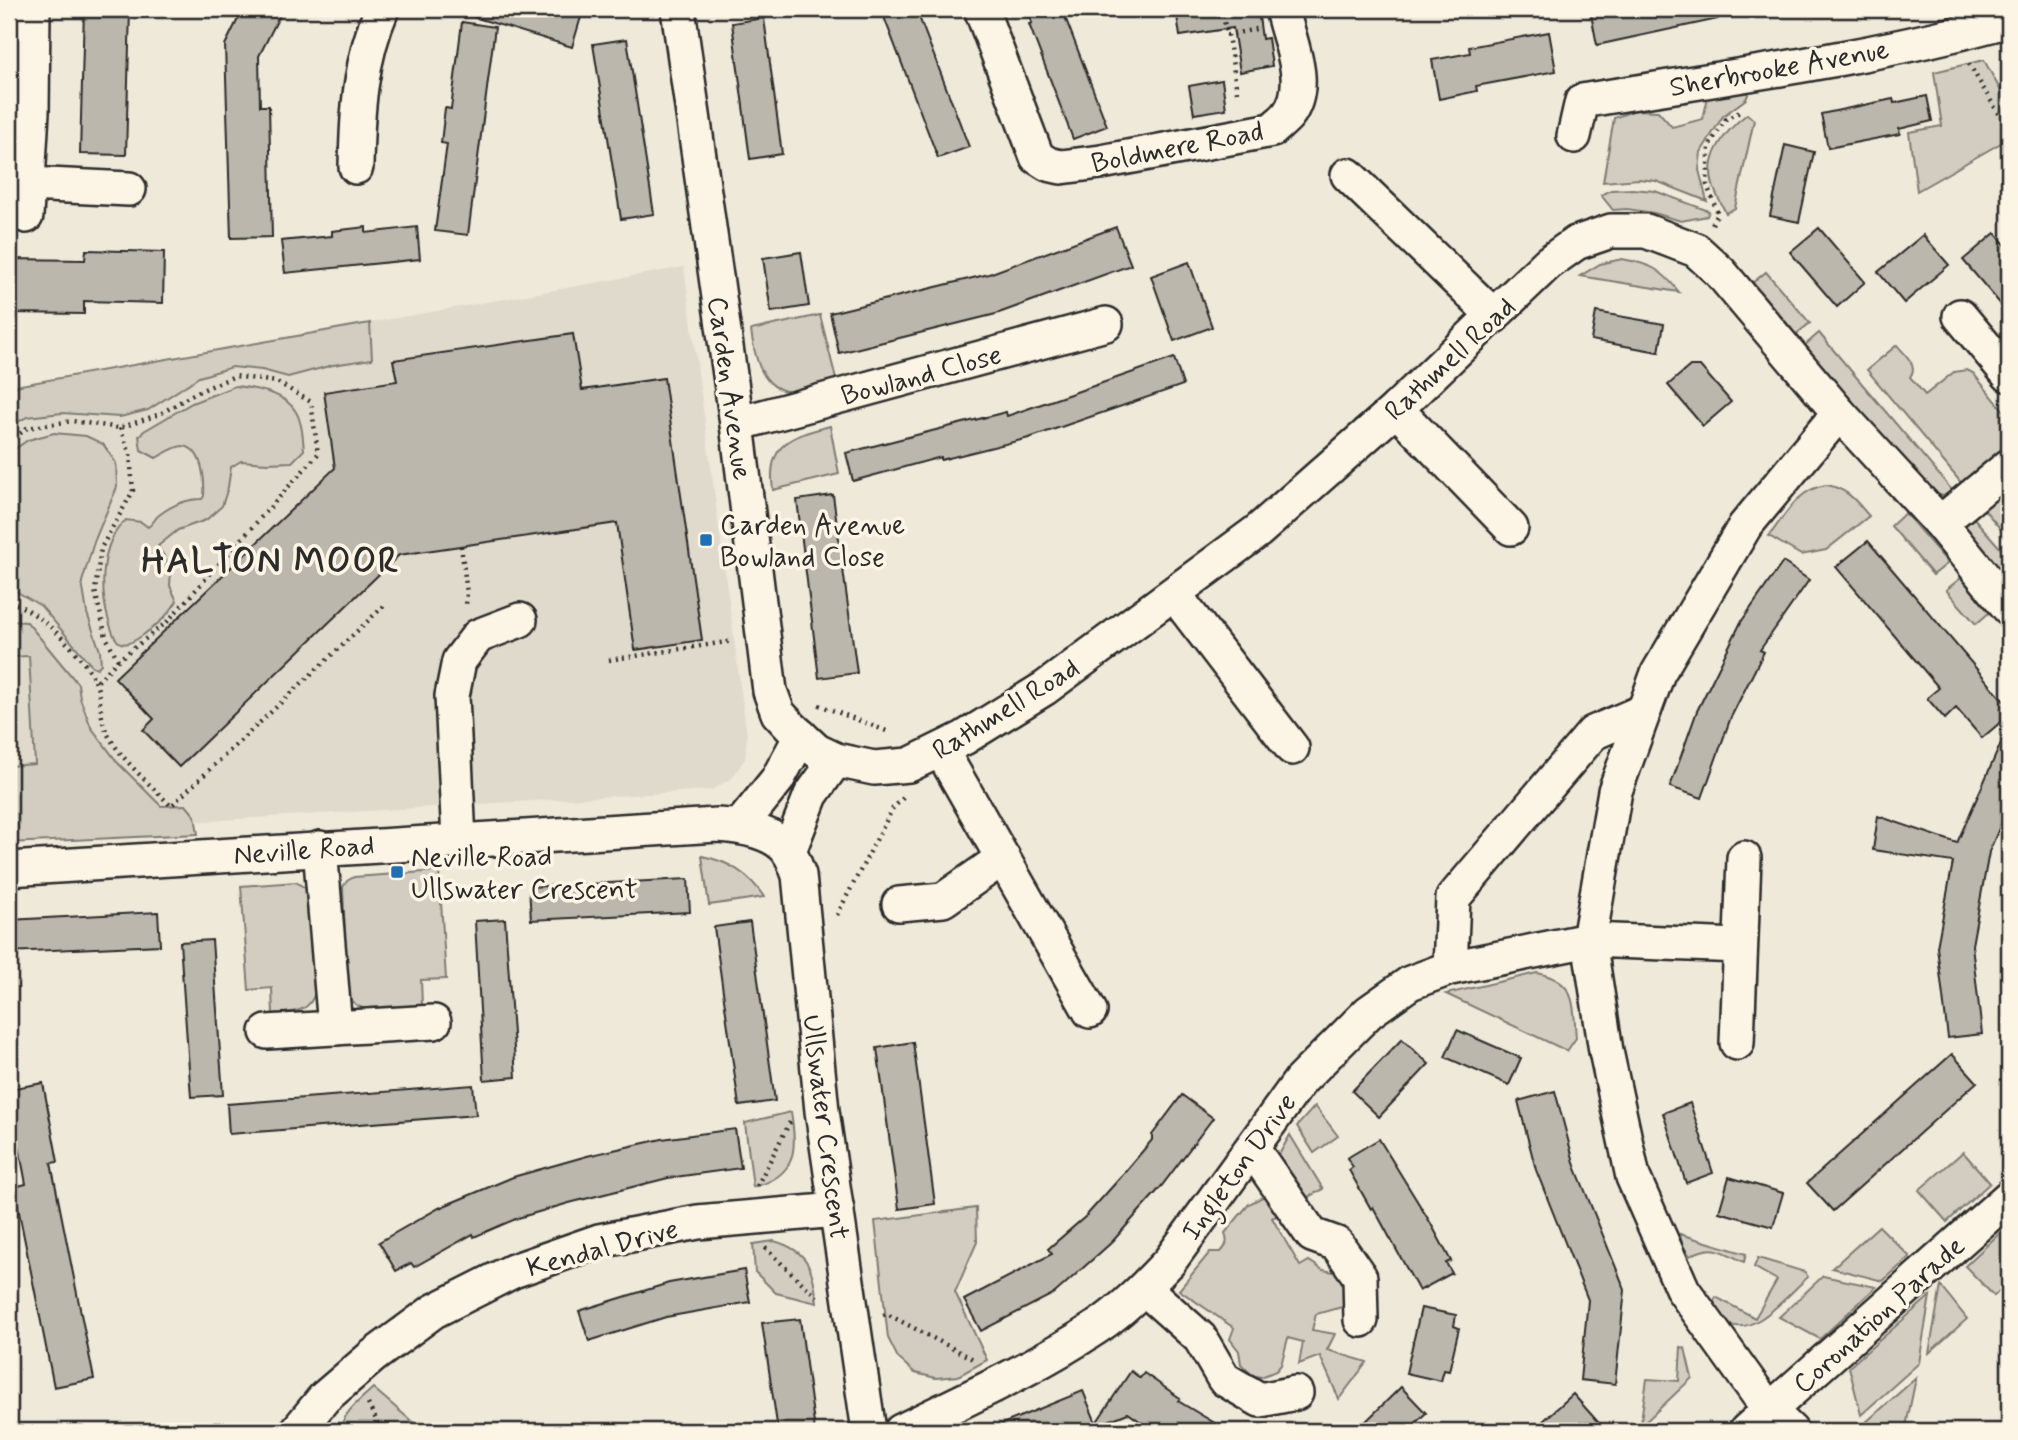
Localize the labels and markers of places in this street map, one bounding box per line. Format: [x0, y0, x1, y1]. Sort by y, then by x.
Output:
place label: Carden Avenue Bowland Close [720, 508, 905, 577]
marker: Carden Avenue Bowland Close [698, 532, 714, 548]
place label: Neville Road Ullswater Crescent [411, 840, 638, 909]
marker: Neville Road Ullswater Crescent [389, 864, 405, 880]

